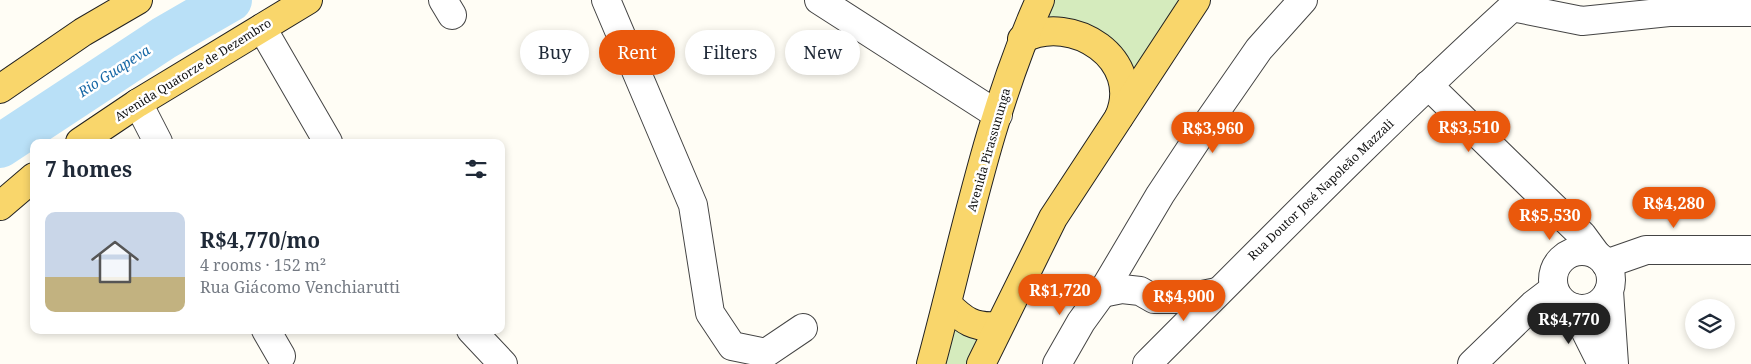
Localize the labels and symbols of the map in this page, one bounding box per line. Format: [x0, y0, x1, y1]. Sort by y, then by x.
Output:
street label: Avenida Quatorze de Dezembro [111, 14, 274, 125]
water label: Rio Guapeva [73, 40, 154, 102]
street label: Avenida Pirassununga [963, 86, 1014, 214]
pin: R$3,510 [1423, 110, 1515, 153]
pin: R$3,960 [1167, 112, 1259, 154]
street label: Rua Doutor José Napoleão Mazzali [1244, 115, 1397, 264]
pin: R$4,280 [1628, 186, 1720, 229]
pin: R$5,530 [1504, 198, 1596, 241]
pin: R$1,720 [1014, 274, 1106, 316]
pin: R$4,900 [1138, 280, 1230, 322]
pin: R$4,770 [1523, 302, 1615, 345]

